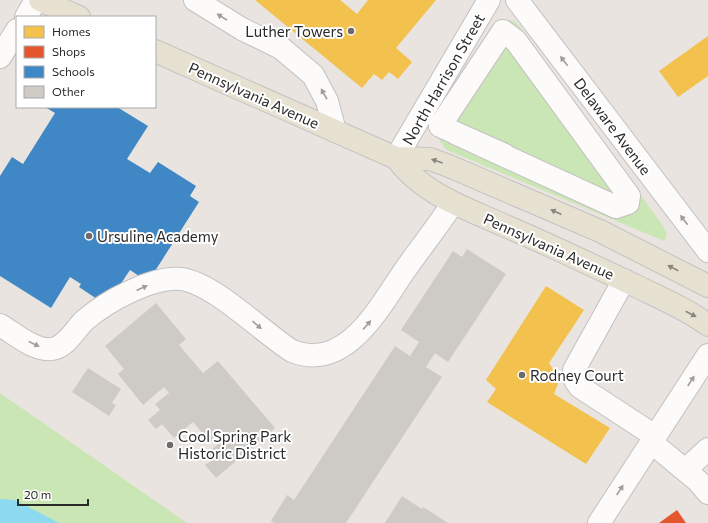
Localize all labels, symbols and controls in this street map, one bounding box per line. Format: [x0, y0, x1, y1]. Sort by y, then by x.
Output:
street label: North Harrison Street [398, 10, 488, 148]
one-way arrow [217, 13, 227, 21]
legend [16, 16, 156, 108]
place label: Luther Towers [245, 22, 343, 40]
text: Homes [52, 24, 90, 38]
marker: Luther Towers [346, 26, 356, 36]
text: Shops [52, 44, 86, 58]
one-way arrow [559, 55, 568, 66]
street label: Pennsylvania Avenue [186, 58, 322, 132]
text: Schools [52, 64, 95, 78]
street label: Delaware Avenue [571, 74, 655, 178]
text: Other [52, 84, 85, 98]
one-way arrow [320, 88, 327, 100]
one-way arrow [430, 158, 442, 164]
street label: Pennsylvania Avenue [481, 209, 617, 283]
one-way arrow [550, 209, 562, 215]
one-way arrow [681, 215, 689, 225]
place label: Ursuline Academy [97, 227, 219, 245]
marker: Ursuline Academy [84, 231, 94, 241]
one-way arrow [667, 265, 679, 271]
one-way arrow [136, 284, 148, 290]
one-way arrow [685, 311, 697, 317]
one-way arrow [252, 320, 262, 329]
one-way arrow [362, 320, 371, 330]
one-way arrow [28, 341, 39, 348]
place label: Rodney Court [530, 366, 624, 384]
marker: Rodney Court [517, 370, 527, 380]
one-way arrow [687, 376, 695, 386]
place label: Cool Spring Park Historic District [178, 427, 291, 462]
marker: Cool Spring Park Historic District [165, 440, 175, 450]
scale bar [18, 481, 88, 507]
one-way arrow [616, 485, 624, 495]
text: 20 m [24, 487, 51, 501]

